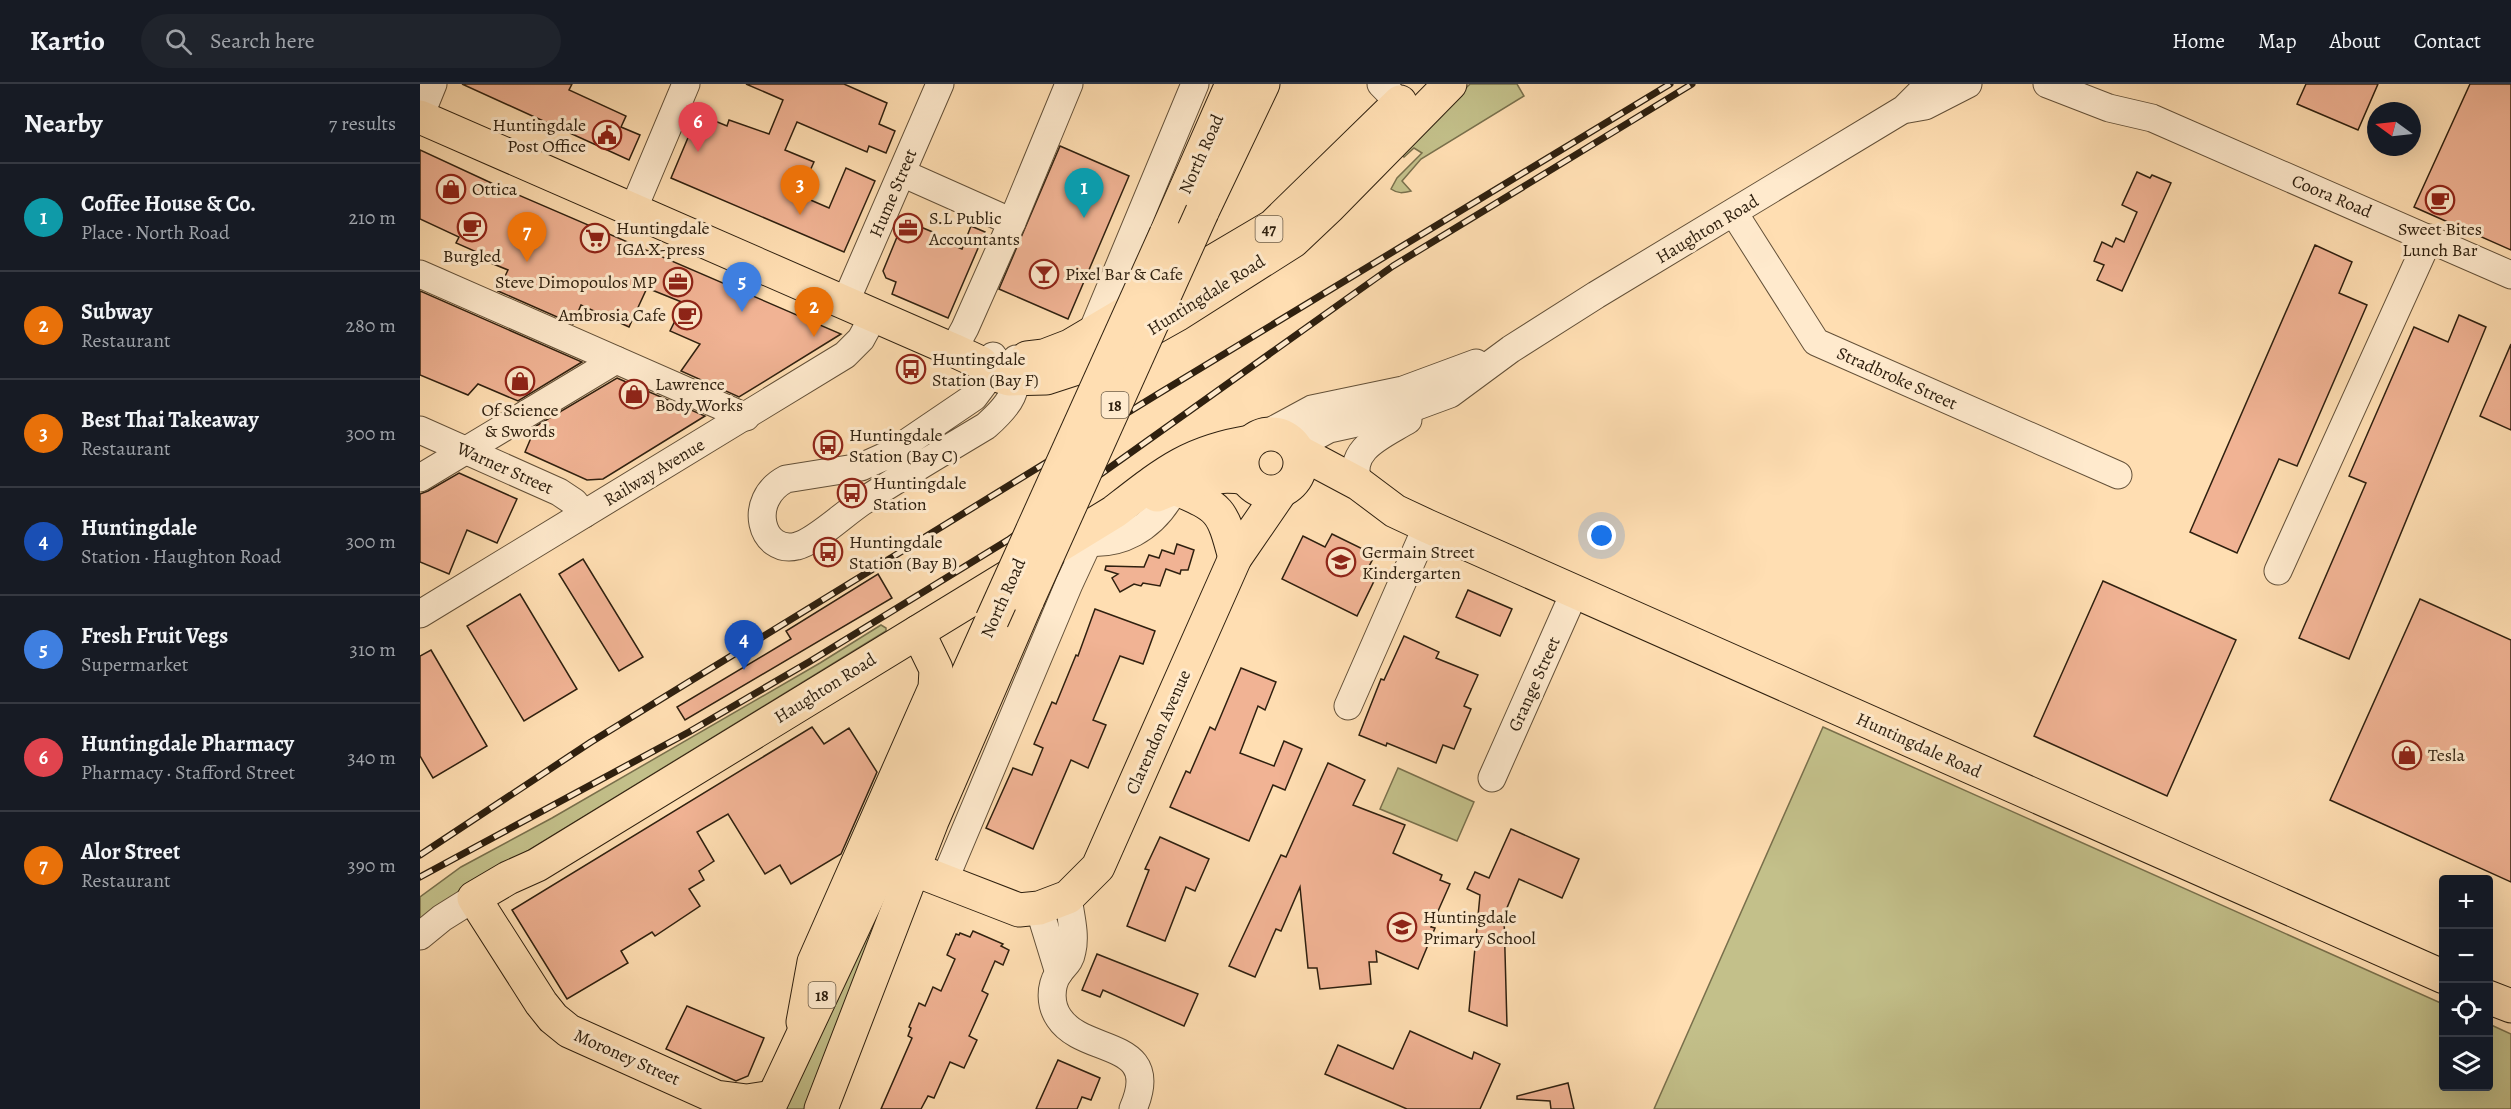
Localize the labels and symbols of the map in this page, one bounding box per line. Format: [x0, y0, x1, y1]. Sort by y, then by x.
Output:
north arrow [2367, 102, 2421, 156]
pin: 6 [678, 103, 718, 152]
street label: North Road [1173, 110, 1229, 198]
place label: Huntingdale Post Office [492, 113, 586, 158]
public building icon: Huntingdale Post Office [591, 119, 623, 151]
street label: Hume Street [864, 145, 922, 241]
pin: 3 [780, 166, 820, 215]
pin: 1 [1064, 168, 1104, 218]
street label: Coora Road [2288, 168, 2376, 224]
shop icon: Ottica [435, 173, 467, 205]
place label: Ottica [472, 177, 518, 201]
cafe icon: Sweet Bites Lunch Bar [2424, 184, 2456, 216]
street label: Haughton Road [1651, 189, 1763, 269]
place label: S.L Public Accountants [928, 206, 1020, 251]
cafe icon: Burgled [456, 211, 488, 243]
pin: 7 [508, 212, 546, 262]
office icon: S.L Public Accountants [892, 212, 924, 244]
place label: Huntingdale IGA X-press [616, 216, 710, 261]
road number: 47 [1256, 216, 1282, 242]
place label: Sweet Bites Lunch Bar [2398, 217, 2482, 262]
supermarket icon: Huntingdale IGA X-press [579, 222, 611, 254]
place label: Burgled [443, 244, 502, 268]
street label: Huntingdale Road [1143, 249, 1270, 341]
bar icon: Pixel Bar & Cafe [1028, 258, 1060, 290]
pin: 5 [722, 262, 762, 312]
place label: Pixel Bar & Cafe [1065, 262, 1183, 286]
office icon: Steve Dimopoulos MP [662, 266, 694, 298]
place label: Steve Dimopoulos MP [495, 270, 657, 294]
pin: 2 [794, 288, 834, 337]
cafe icon: Ambrosia Cafe [671, 299, 703, 331]
place label: Ambrosia Cafe [557, 303, 666, 327]
street label: Stradbroke Street [1833, 341, 1961, 415]
place label: Huntingdale Station (Bay F) [932, 347, 1039, 392]
bus stop icon: Huntingdale Station (Bay F) [895, 353, 927, 385]
shop icon: Of Science & Swords [504, 365, 536, 397]
place label: Lawrence Body Works [655, 372, 743, 417]
shop icon: Lawrence Body Works [618, 378, 650, 410]
road number: 18 [1102, 392, 1128, 418]
place label: Of Science & Swords [481, 398, 559, 443]
place label: Huntingdale Station (Bay C) [849, 423, 958, 468]
bus stop icon: Huntingdale Station (Bay C) [812, 429, 844, 461]
street label: Railway Avenue [599, 432, 709, 512]
street label: Warner Street [452, 436, 557, 500]
place label: Huntingdale Station [873, 471, 967, 516]
bus stop icon: Huntingdale Station [836, 477, 868, 509]
your location [1587, 521, 1616, 550]
place label: Huntingdale Station (Bay B) [849, 530, 957, 575]
bus stop icon: Huntingdale Station (Bay B) [812, 536, 844, 568]
place label: Germain Street Kindergarten [1362, 540, 1475, 585]
school or university icon: Germain Street Kindergarten [1325, 546, 1357, 578]
street label: North Road [975, 554, 1031, 642]
pin: 4 [724, 620, 764, 670]
street label: Grange Street [1502, 633, 1566, 735]
street label: Haughton Road [770, 647, 881, 729]
street label: Clarendon Avenue [1120, 666, 1196, 798]
street label: Huntingdale Road [1853, 707, 1986, 783]
shop icon: Tesla [2391, 739, 2423, 771]
place label: Tesla [2428, 743, 2465, 767]
place label: Huntingdale Primary School [1423, 905, 1536, 950]
school or university icon: Huntingdale Primary School [1386, 911, 1418, 943]
road number: 18 [808, 982, 836, 1008]
street label: Moroney Street [570, 1023, 684, 1091]

